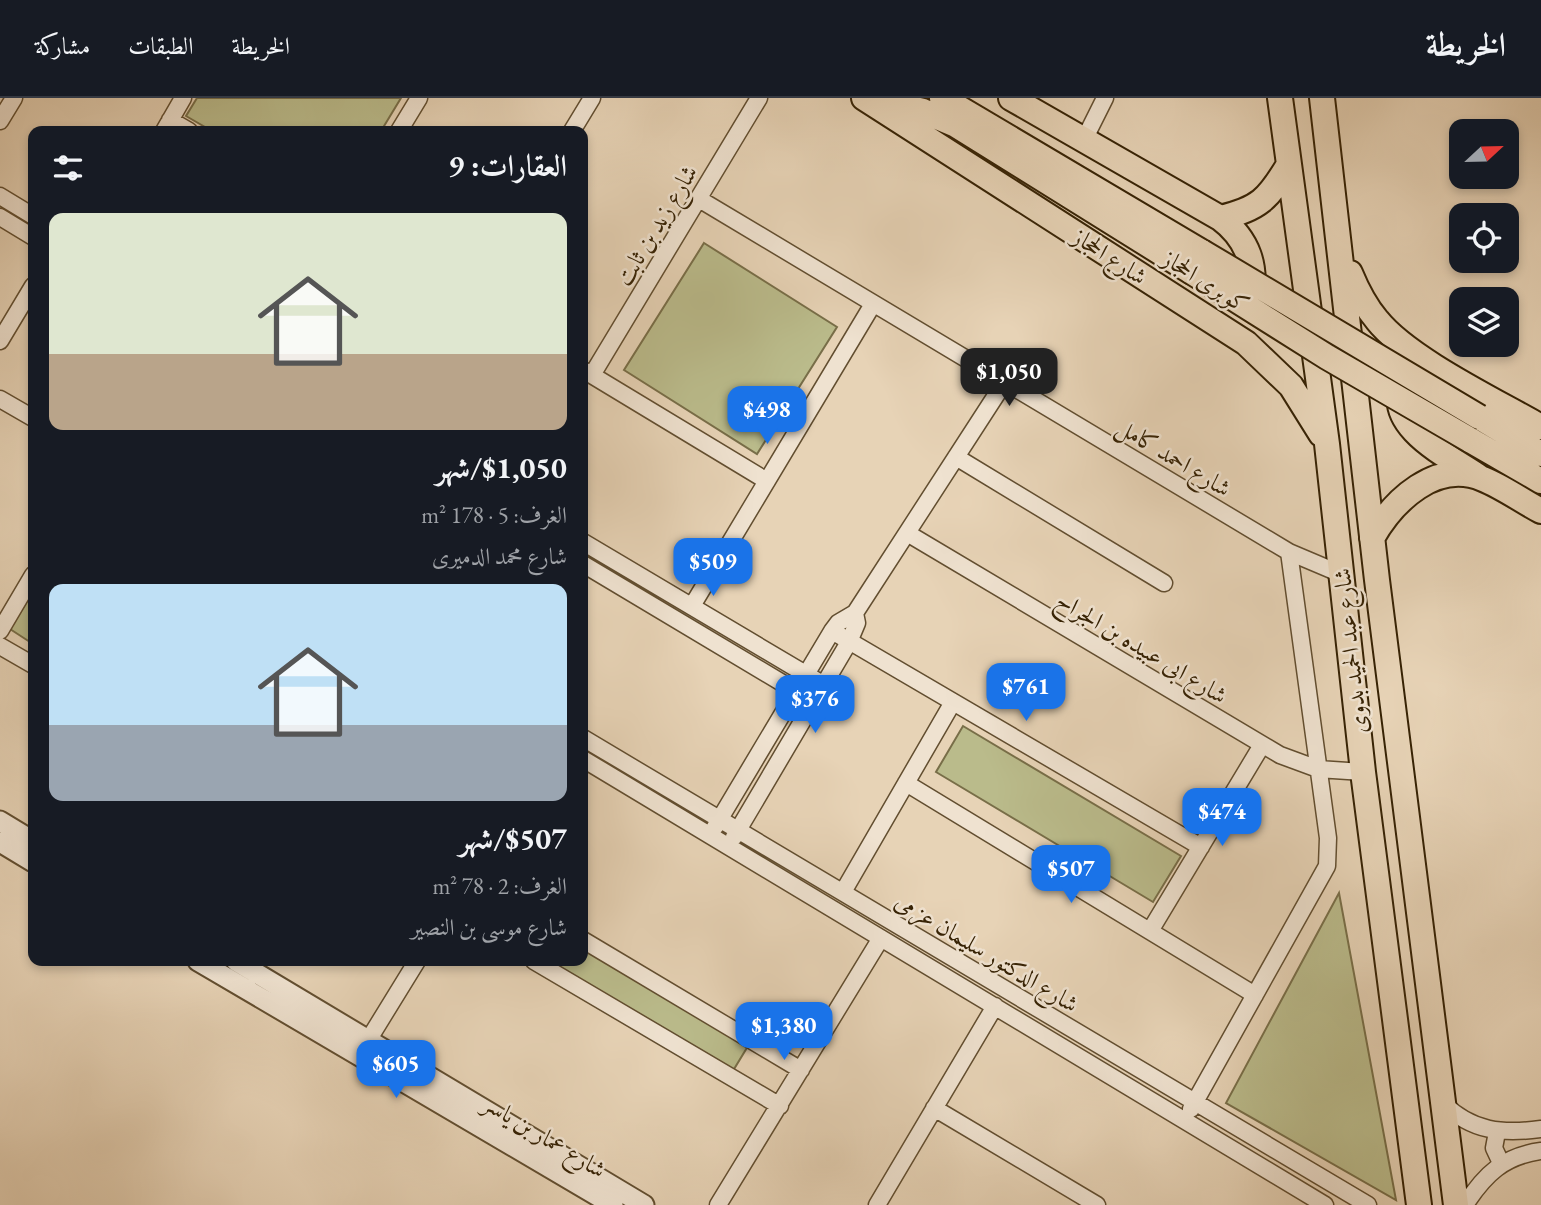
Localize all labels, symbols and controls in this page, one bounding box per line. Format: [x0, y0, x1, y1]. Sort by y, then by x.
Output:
text: الخريطة [1426, 23, 1506, 66]
text: مشاركة [35, 30, 90, 61]
text: الطبقات [128, 30, 194, 61]
text: الخريطة [232, 30, 290, 61]
north arrow [1449, 119, 1519, 189]
map controls [1449, 119, 1519, 357]
text: العقارات: 9 [448, 146, 567, 185]
icon: filters [49, 149, 87, 187]
street label: شارع زيد بن ثابت [608, 159, 709, 294]
button: locate [1449, 203, 1519, 273]
street label: شارع الحجاز [1062, 219, 1153, 296]
street label: كوبرى الحجاز [1155, 241, 1255, 320]
icon: home [245, 258, 371, 384]
button: layers [1449, 287, 1519, 357]
pin: $1,050 [952, 348, 1066, 408]
text: $1,050 [977, 356, 1041, 386]
pin: $498 [726, 386, 808, 446]
text: $498 [743, 394, 791, 424]
street label: شارع احمد كامل [1108, 411, 1237, 508]
text: $1,050/شهر [436, 448, 567, 487]
text: الغرف: 5 · 178 m² [421, 500, 567, 530]
pin: $509 [672, 538, 754, 598]
text: شارع محمد الدميرى [432, 541, 567, 571]
text: $509 [689, 546, 737, 576]
street label: شارع عبد الحميد بدوى [1326, 566, 1379, 735]
street label: شارع ابى عبيده بن الجراح [1048, 584, 1233, 716]
icon: home [245, 629, 371, 755]
pin: $761 [985, 664, 1067, 723]
text: $761 [1002, 671, 1050, 701]
pin: $376 [774, 676, 856, 735]
text: $376 [791, 683, 839, 713]
pin: $474 [1181, 788, 1263, 848]
text: $474 [1198, 796, 1246, 826]
text: $507/شهر [459, 819, 567, 858]
pin: $507 [1030, 846, 1112, 905]
text: $507 [1047, 853, 1095, 883]
text: الغرف: 2 · 78 m² [432, 871, 567, 901]
street label: شارع الدكتور سليمان عزمى [887, 885, 1085, 1023]
text: شارع موسى بن النصير [411, 912, 567, 942]
pin: $1,380 [727, 1002, 841, 1062]
text: $1,380 [752, 1010, 816, 1040]
pin: $605 [355, 1040, 437, 1100]
text: $605 [372, 1048, 420, 1078]
street label: شارع عمار بن ياسر [473, 1086, 612, 1189]

